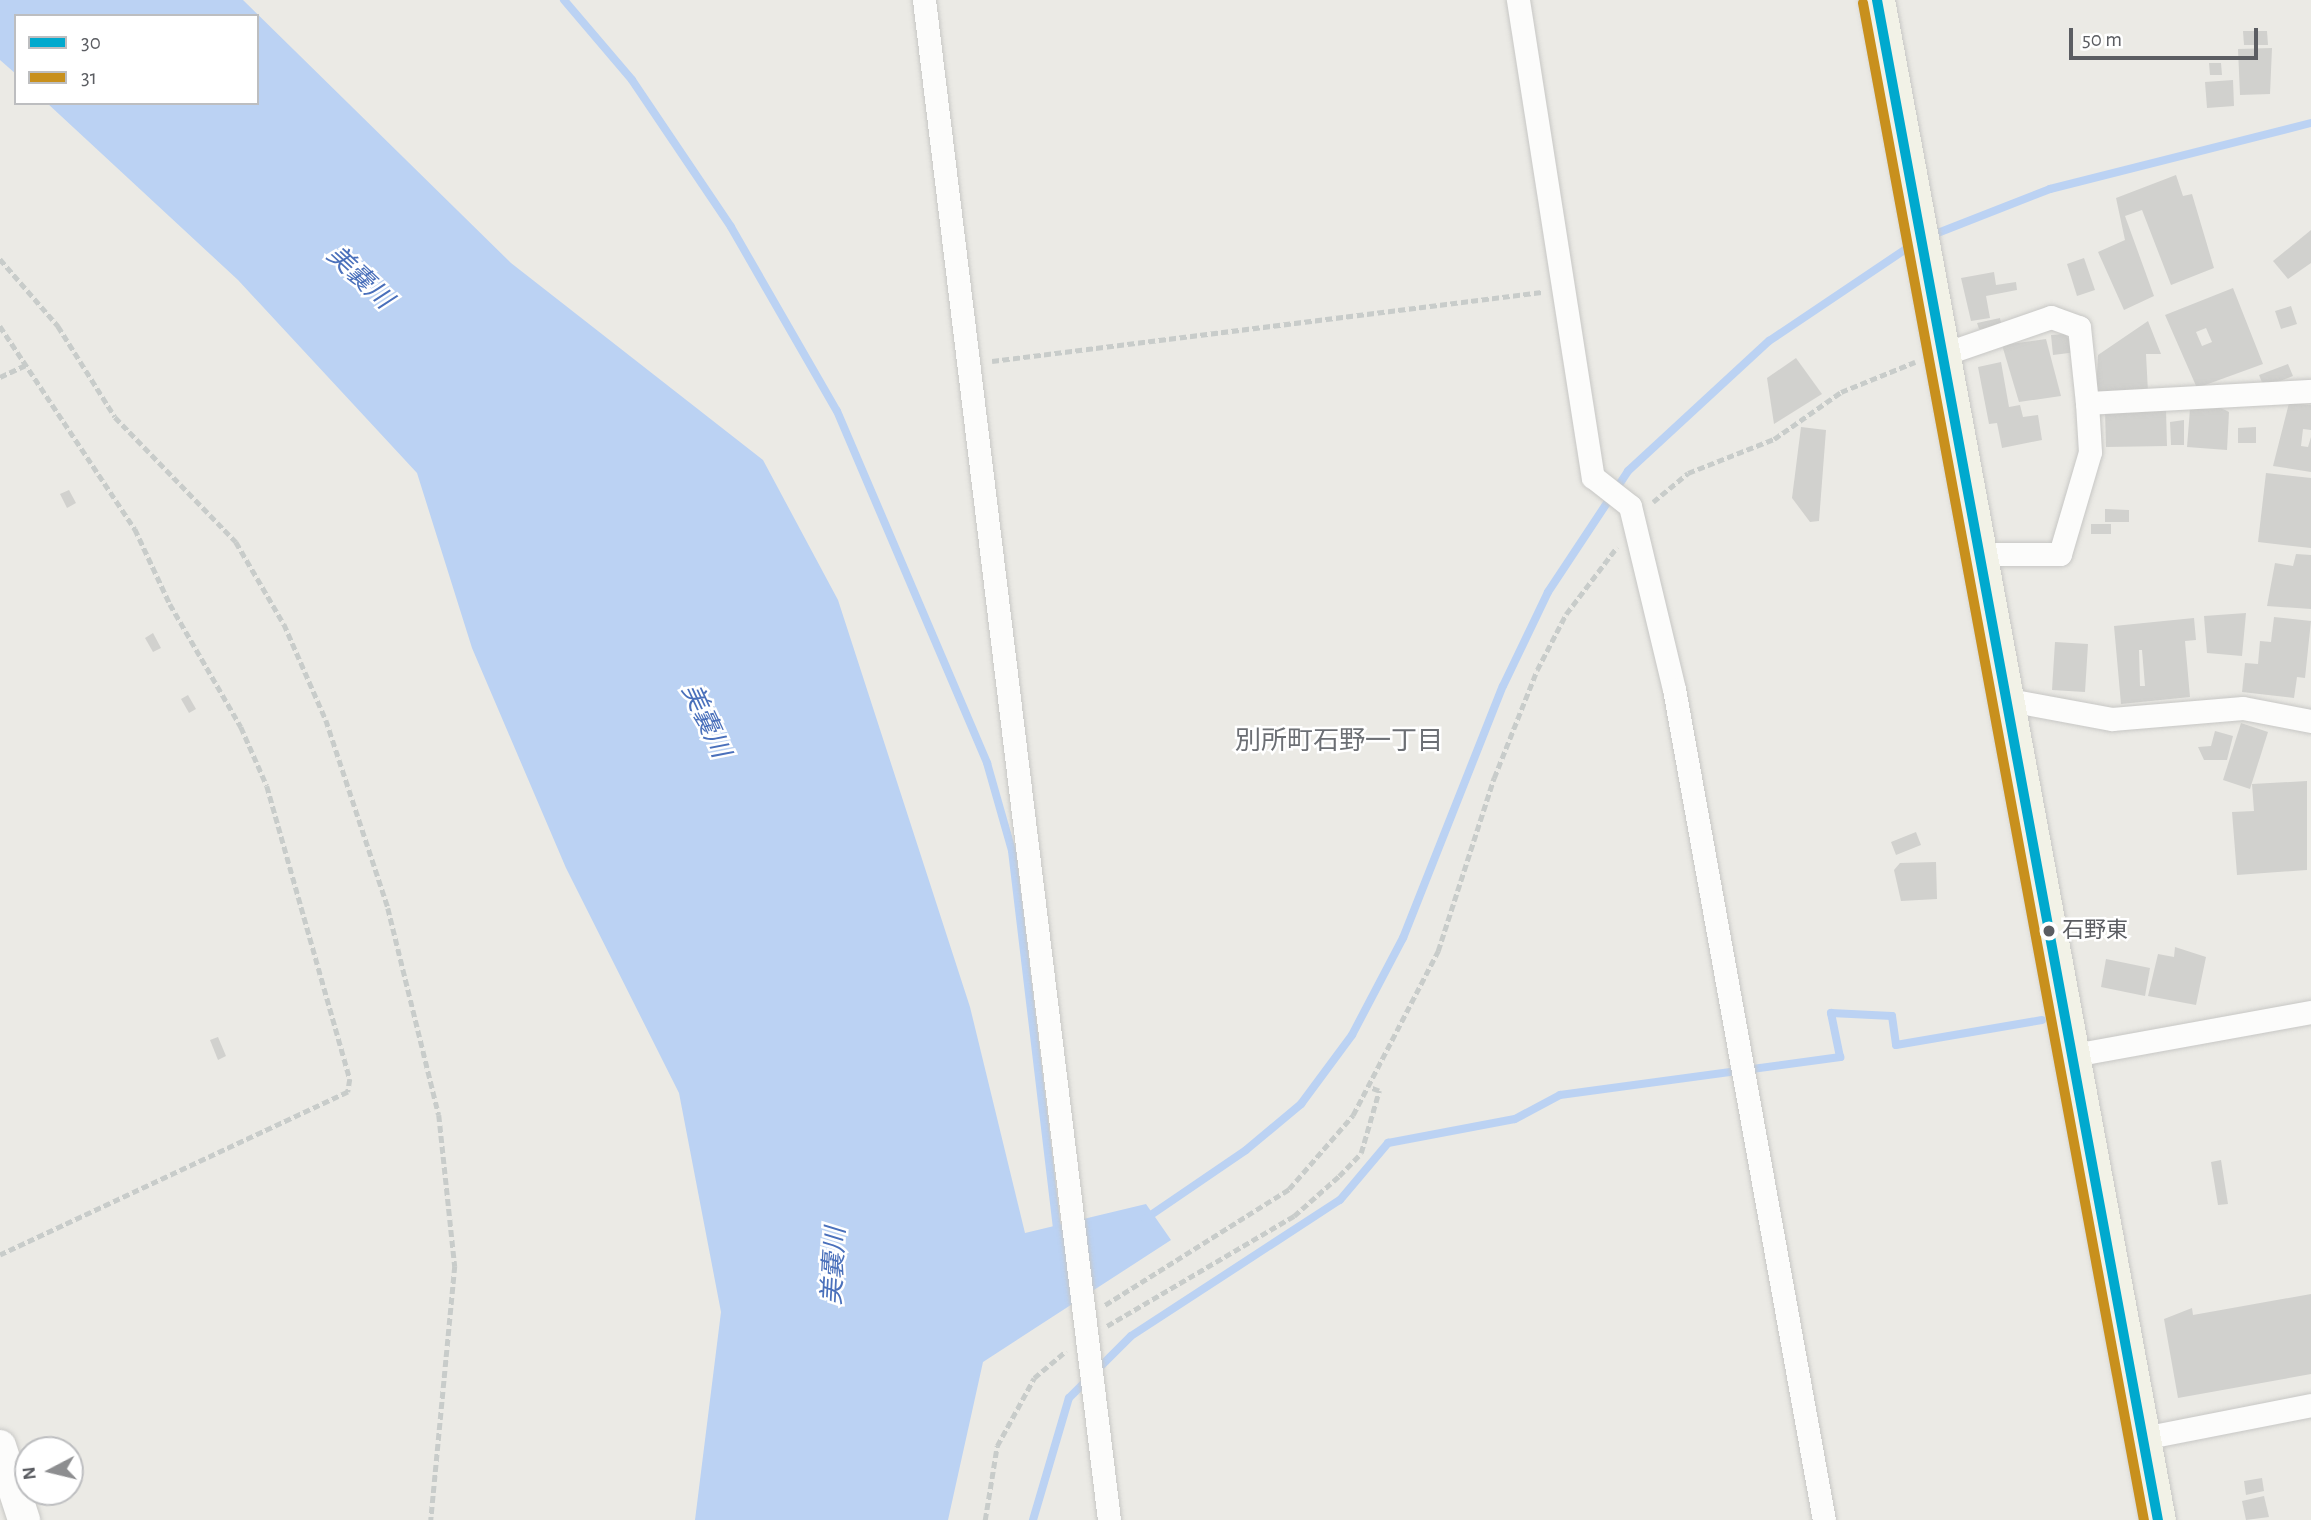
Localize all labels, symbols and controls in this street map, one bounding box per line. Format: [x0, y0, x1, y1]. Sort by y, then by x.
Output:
legend [14, 14, 259, 105]
scale bar [2073, 14, 2262, 58]
text: 50 m [2082, 29, 2122, 50]
text: 30 [81, 32, 101, 53]
text: 31 [81, 67, 97, 88]
water label: 美嚢川 [320, 240, 398, 316]
water label: 美嚢川 [674, 679, 736, 763]
district label: 別所町石野一丁目 [1235, 726, 1443, 758]
place label: 石野東 [2062, 918, 2128, 944]
marker: 石野東 [2042, 924, 2056, 938]
water label: 美嚢川 [817, 1226, 853, 1306]
north arrow [14, 1436, 84, 1506]
text: N [19, 1466, 40, 1481]

